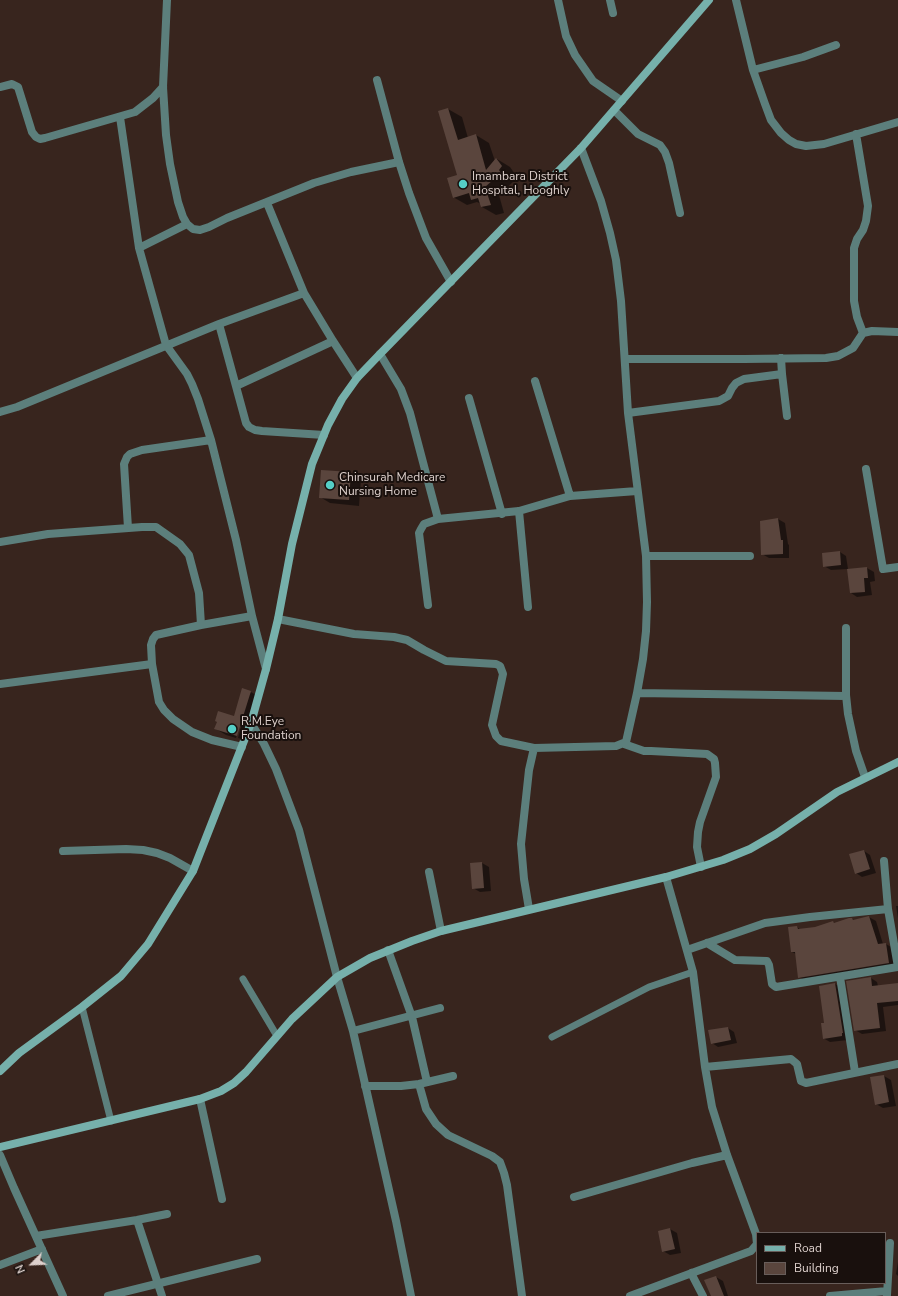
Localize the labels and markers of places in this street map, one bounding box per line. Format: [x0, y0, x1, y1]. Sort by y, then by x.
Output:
place label: Imambara District Hospital, Hooghly [472, 170, 569, 198]
marker: Imambara District Hospital, Hooghly [457, 178, 469, 190]
place label: Chinsurah Medicare Nursing Home [339, 471, 445, 499]
marker: Chinsurah Medicare Nursing Home [324, 479, 336, 491]
place label: R.M.Eye Foundation [241, 715, 301, 743]
marker: R.M.Eye Foundation [226, 723, 238, 735]

